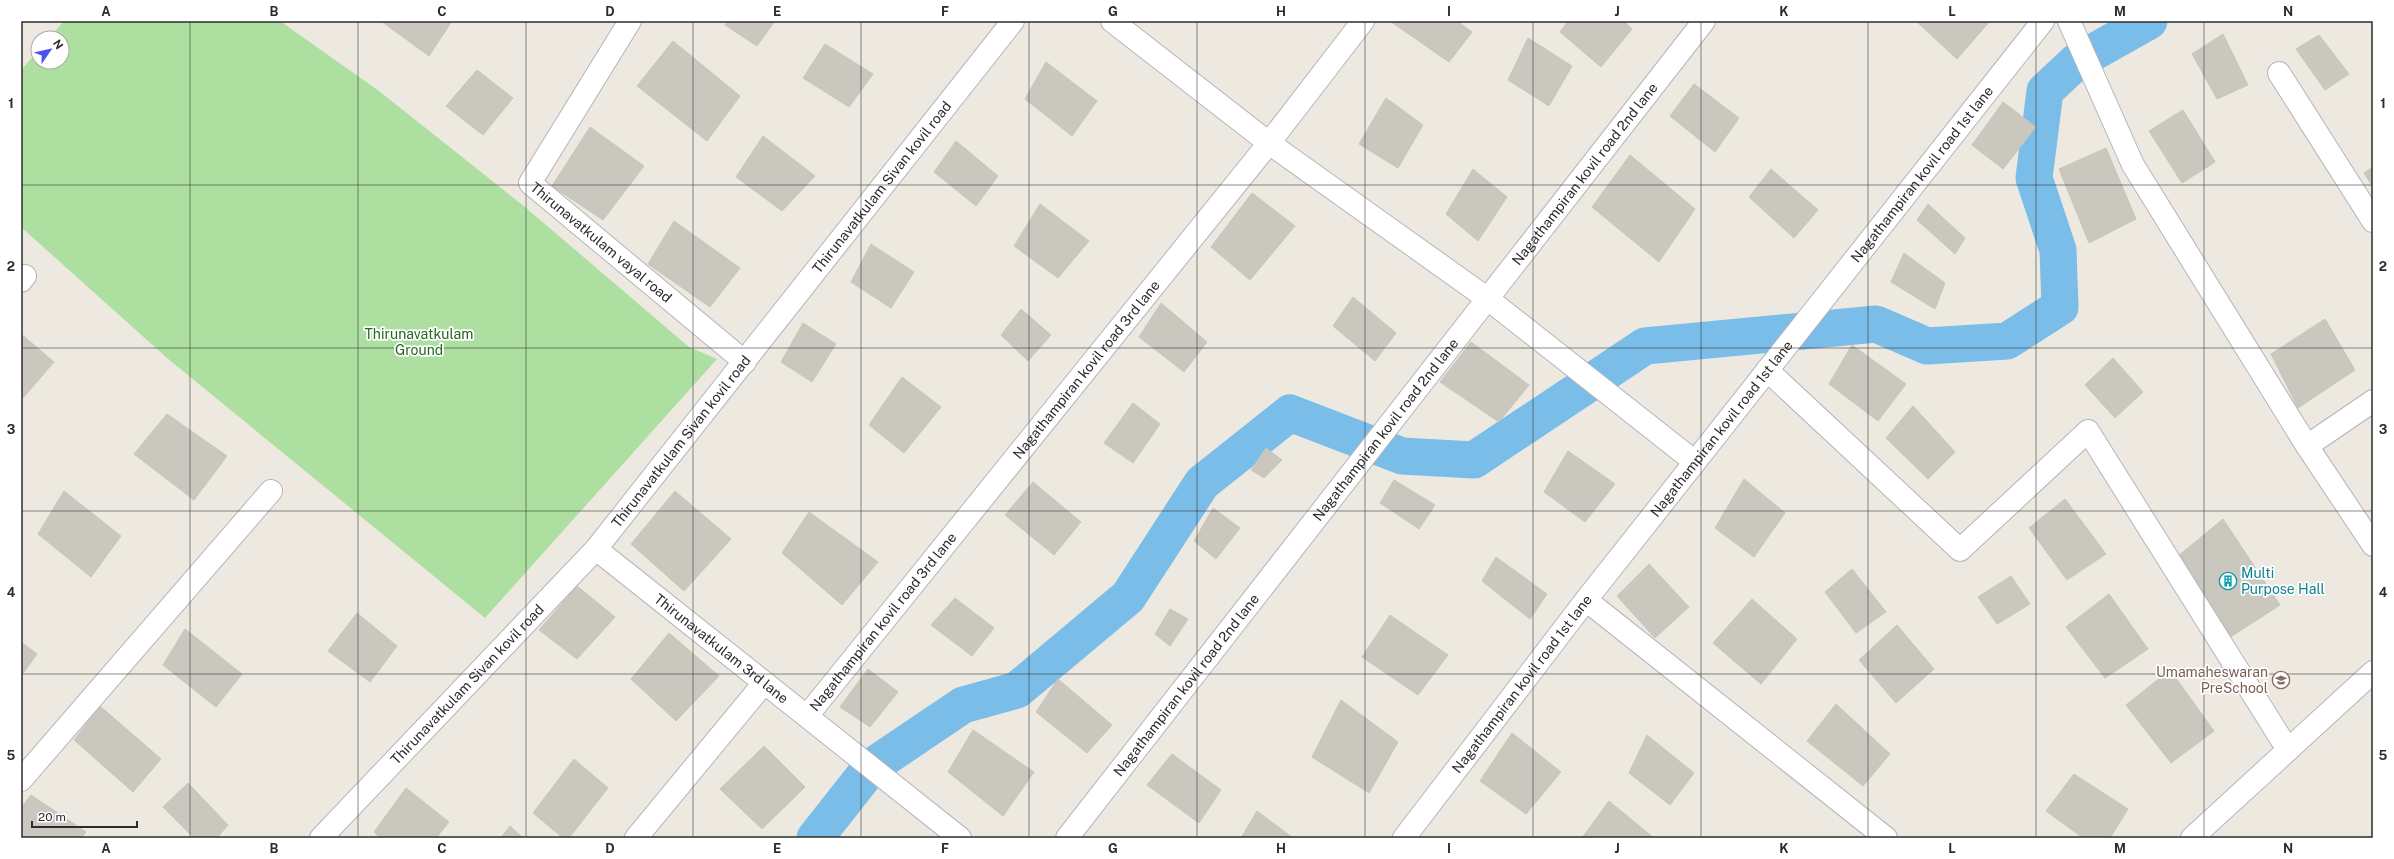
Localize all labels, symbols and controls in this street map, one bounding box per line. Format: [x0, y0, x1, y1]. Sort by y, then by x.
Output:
text: A [101, 4, 111, 19]
text: B [270, 4, 279, 19]
text: C [437, 4, 447, 19]
text: D [605, 4, 615, 19]
text: E [773, 4, 781, 19]
text: F [941, 4, 949, 19]
text: G [1108, 4, 1118, 19]
text: H [1276, 4, 1286, 19]
text: I [1447, 4, 1451, 19]
text: J [1614, 4, 1620, 19]
text: K [1779, 4, 1789, 19]
text: L [1948, 4, 1956, 19]
text: M [2114, 4, 2126, 19]
text: N [2283, 4, 2293, 19]
north arrow [30, 30, 70, 70]
text: N [51, 37, 66, 51]
street label: Nagathampiran kovil road 2nd lane [1509, 80, 1661, 268]
street label: Nagathampiran kovil road 1st lane [1848, 83, 1996, 265]
text: 1 [8, 96, 14, 111]
text: 1 [2380, 96, 2386, 111]
street label: Thirunavatkulam Sivan kovil road [809, 98, 954, 276]
street label: Thirunavatkulam vayal road [527, 179, 675, 306]
text: 2 [7, 259, 15, 274]
text: 2 [2379, 259, 2387, 274]
street label: Nagathampiran kovil road 3rd lane [1010, 277, 1163, 462]
park label: Thirunavatkulam Ground [365, 326, 473, 358]
street label: Nagathampiran kovil road 2nd lane [1310, 335, 1461, 524]
street label: Nagathampiran kovil road 1st lane [1647, 337, 1796, 520]
street label: Thirunavatkulam Sivan kovil road [608, 352, 754, 531]
text: 3 [7, 422, 16, 437]
text: 3 [2379, 422, 2388, 437]
street label: Nagathampiran kovil road 3rd lane [806, 529, 960, 714]
place label: Multi Purpose Hall [2241, 565, 2325, 597]
building icon: Multi Purpose Hall [2218, 571, 2238, 591]
text: 4 [7, 585, 16, 600]
text: 4 [2379, 585, 2388, 600]
street label: Thirunavatkulam 3rd lane [651, 590, 791, 707]
street label: Nagathampiran kovil road 2nd lane [1110, 591, 1262, 779]
street label: Nagathampiran kovil road 1st lane [1449, 592, 1595, 776]
street label: Thirunavatkulam Sivan kovil road [387, 601, 547, 768]
place label: Umamaheswaran PreSchool [2156, 664, 2268, 696]
school or university icon: Umamaheswaran PreSchool [2271, 670, 2291, 690]
text: 5 [7, 748, 16, 763]
text: 5 [2379, 748, 2388, 763]
scale bar [32, 803, 137, 829]
text: 20 m [38, 810, 66, 824]
text: A [101, 841, 111, 856]
text: B [270, 841, 279, 856]
text: C [437, 841, 447, 856]
text: D [605, 841, 615, 856]
text: E [773, 841, 781, 856]
text: F [941, 841, 949, 856]
text: G [1108, 841, 1118, 856]
text: H [1276, 841, 1286, 856]
text: I [1447, 841, 1451, 856]
text: J [1614, 841, 1620, 856]
text: K [1779, 841, 1789, 856]
text: L [1948, 841, 1956, 856]
text: M [2114, 841, 2126, 856]
text: N [2283, 841, 2293, 856]

